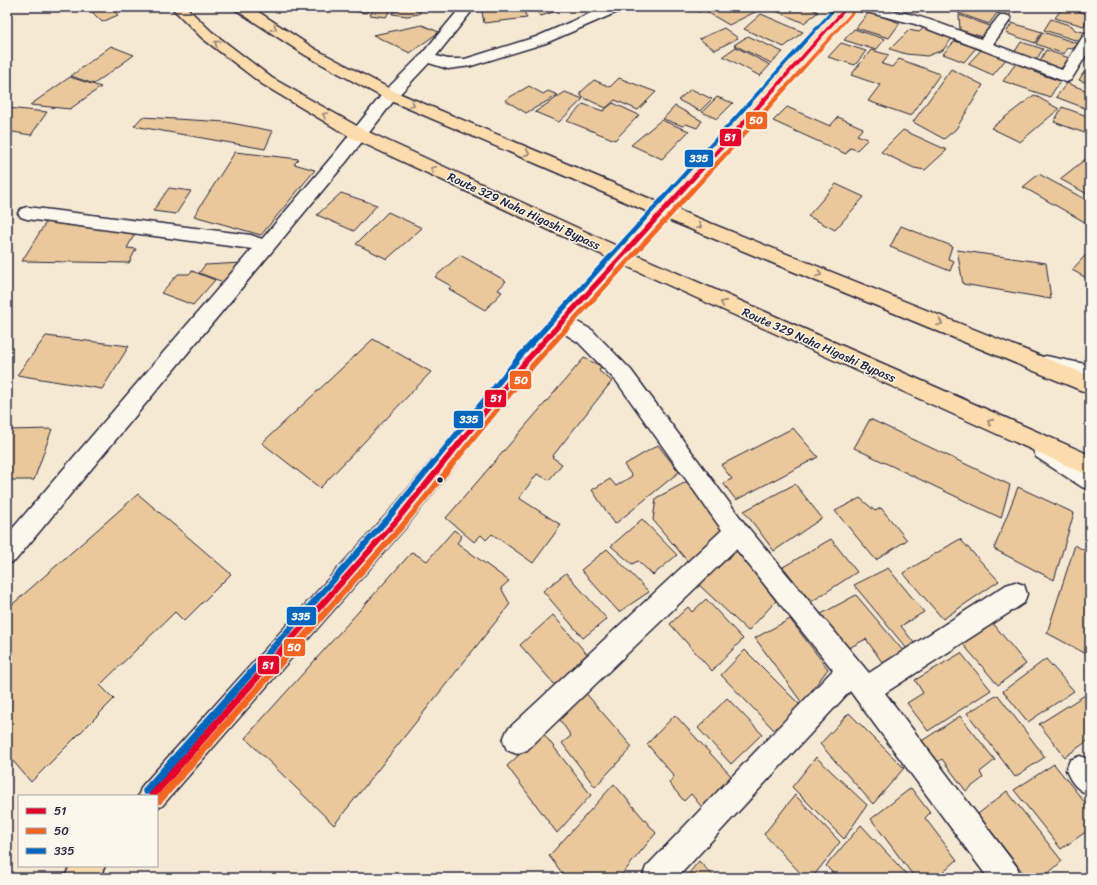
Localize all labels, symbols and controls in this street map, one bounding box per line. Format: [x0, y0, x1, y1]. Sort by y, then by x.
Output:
one-way arrow [269, 23, 276, 30]
one-way arrow [214, 40, 221, 47]
one-way arrow [408, 100, 415, 108]
line badge: 50 [745, 111, 768, 130]
text: 50 [749, 111, 763, 130]
one-way arrow [322, 112, 329, 119]
line badge: 51 [719, 128, 742, 147]
text: 51 [724, 128, 736, 147]
one-way arrow [523, 149, 530, 157]
line badge: 335 [684, 149, 714, 168]
text: 335 [689, 149, 709, 168]
one-way arrow [430, 166, 438, 174]
street label: Route 329 Naha Higashi Bypass [444, 166, 605, 256]
one-way arrow [695, 221, 702, 229]
one-way arrow [816, 270, 823, 278]
one-way arrow [720, 299, 727, 307]
street label: Route 329 Naha Higashi Bypass [738, 301, 900, 389]
one-way arrow [936, 319, 943, 327]
line badge: 50 [509, 370, 532, 390]
text: 50 [514, 371, 528, 390]
line badge: 51 [484, 389, 507, 408]
text: 51 [490, 389, 502, 408]
line badge: 335 [453, 410, 484, 429]
text: 335 [459, 410, 479, 429]
one-way arrow [987, 418, 994, 426]
unlabelled marker [435, 475, 445, 485]
line badge: 335 [286, 606, 317, 626]
text: 335 [291, 607, 311, 626]
line badge: 50 [283, 638, 306, 657]
text: 50 [287, 638, 301, 657]
line badge: 51 [257, 655, 280, 675]
text: 51 [262, 656, 274, 675]
legend [18, 795, 158, 867]
text: 51 [54, 800, 66, 822]
text: 50 [54, 820, 69, 842]
text: 335 [54, 840, 75, 862]

